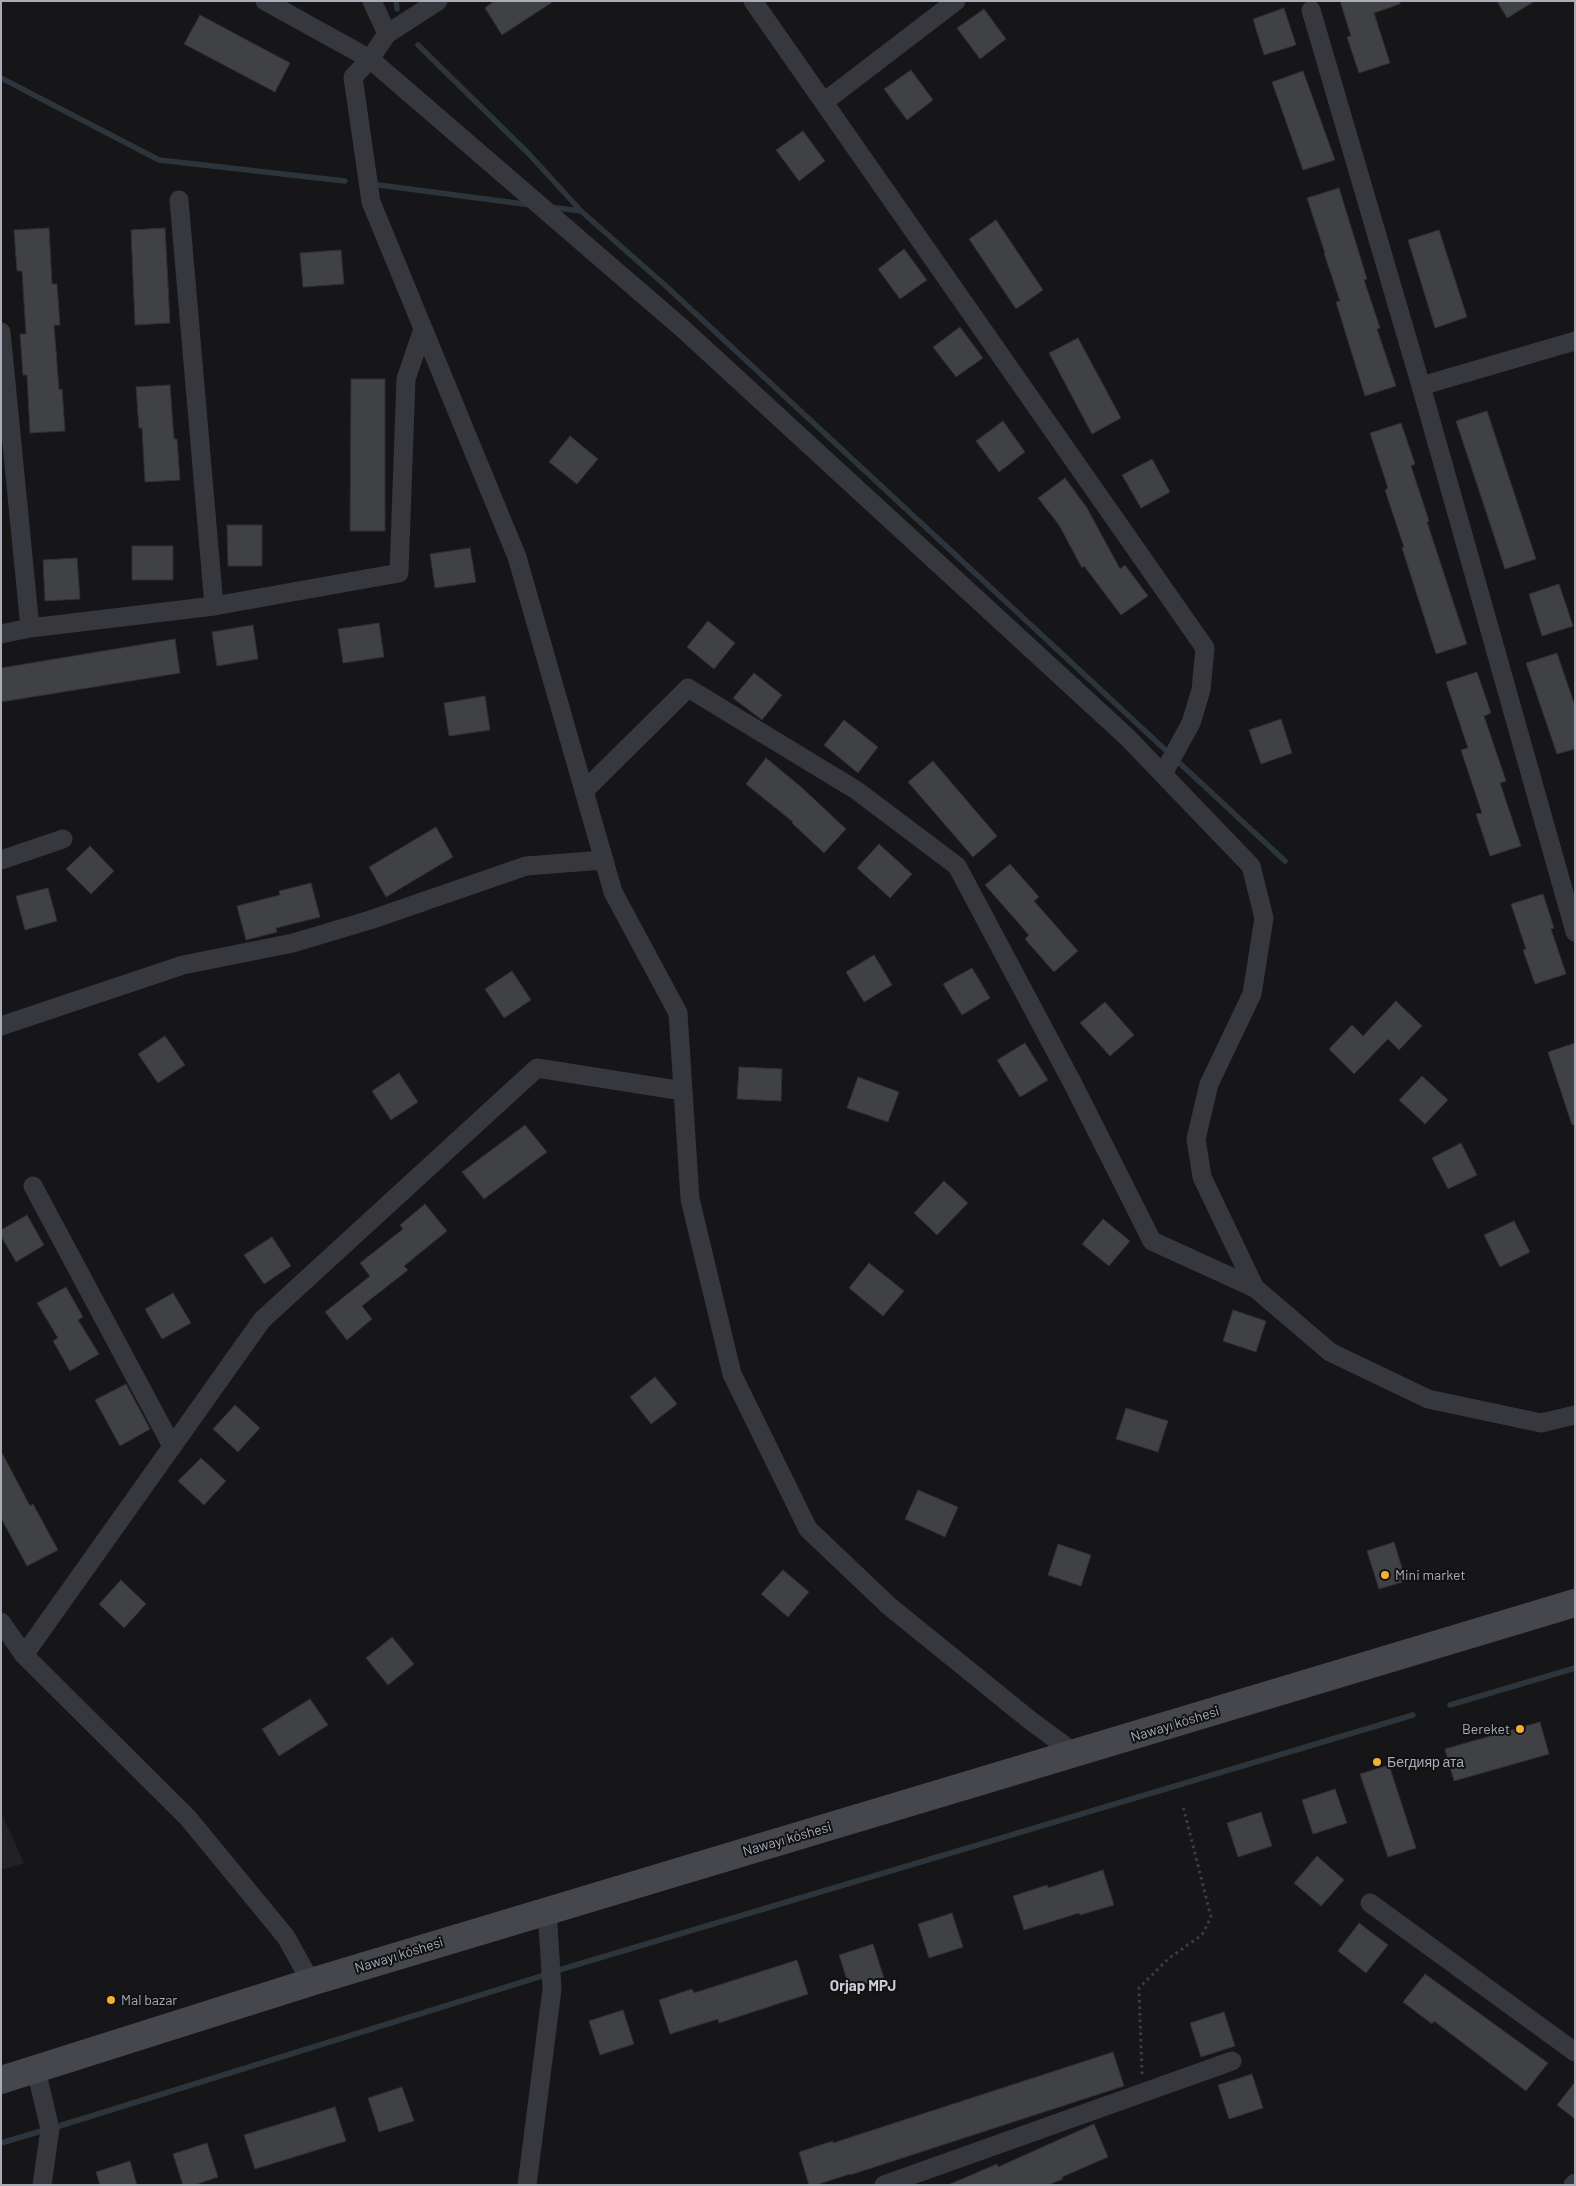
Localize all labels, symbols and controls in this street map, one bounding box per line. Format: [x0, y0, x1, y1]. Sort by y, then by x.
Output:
place label: Mini market [1395, 1567, 1466, 1583]
marker: Mini market [1379, 1569, 1391, 1581]
street label: Nawayı kóshesi [1129, 1703, 1221, 1745]
place label: Bereket [1462, 1721, 1510, 1737]
marker: Bereket [1514, 1723, 1526, 1735]
place label: Бегдияр ата [1387, 1754, 1464, 1770]
marker: Бегдияр ата [1371, 1756, 1383, 1768]
street label: Nawayı kóshesi [741, 1818, 833, 1860]
street label: Nawayı kóshesi [353, 1934, 445, 1976]
district label: Orjap MPJ [830, 1977, 896, 1995]
place label: Mal bazar [121, 1992, 177, 2008]
marker: Mal bazar [105, 1994, 117, 2006]

